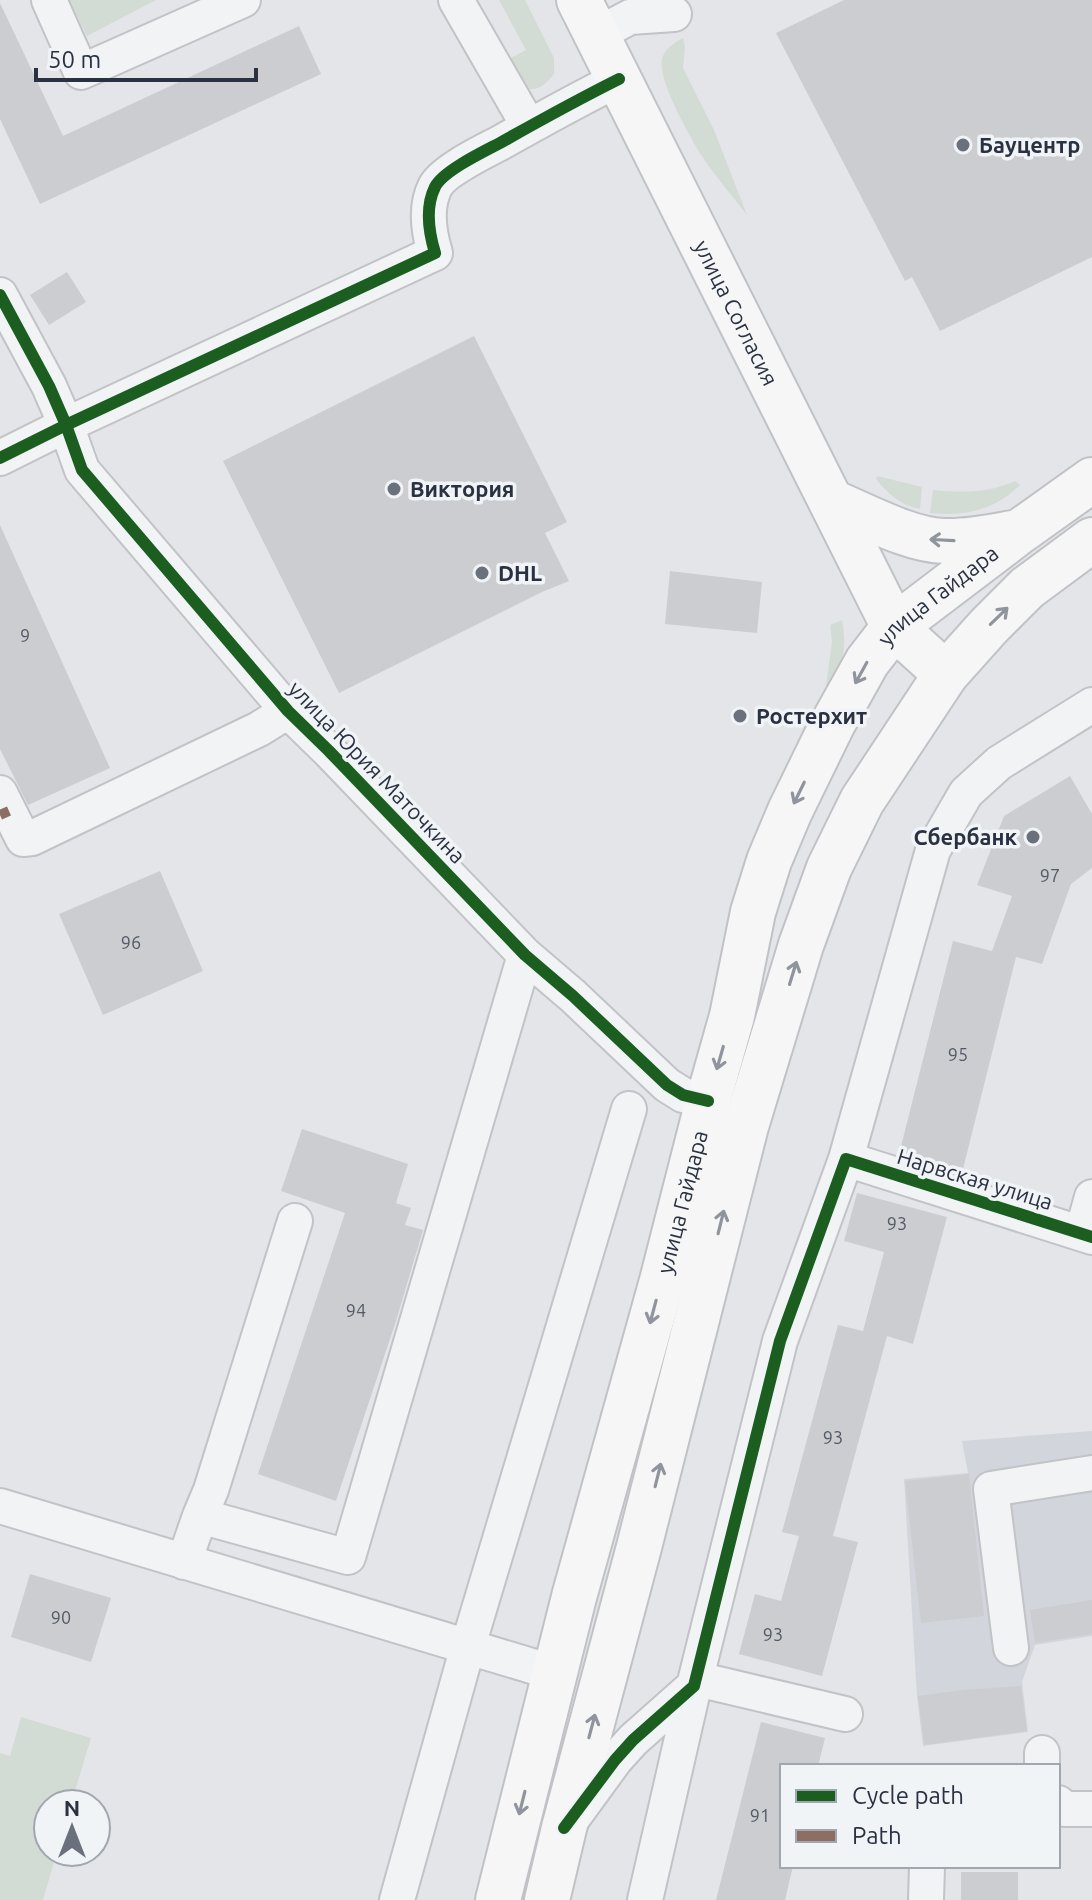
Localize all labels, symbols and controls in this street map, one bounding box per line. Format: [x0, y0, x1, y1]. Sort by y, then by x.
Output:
scale bar [36, 32, 256, 82]
text: 50 m [48, 46, 101, 73]
place label: Бауцентр [979, 132, 1080, 157]
marker: Бауцентр [954, 136, 972, 154]
street label: улица Согласия [690, 236, 783, 389]
place label: Виктория [410, 476, 514, 501]
marker: Виктория [385, 480, 403, 498]
one-way arrow [929, 532, 956, 547]
street label: улица Гайдара [872, 540, 1003, 650]
place label: DHL [498, 560, 542, 585]
marker: DHL [473, 564, 491, 582]
one-way arrow [989, 607, 1008, 626]
house number: 9 [20, 625, 30, 645]
one-way arrow [853, 661, 869, 684]
street label: улица Юрия Маточкина [284, 675, 471, 868]
place label: Ростерхит [756, 703, 867, 728]
marker: Ростерхит [731, 707, 749, 725]
one-way arrow [791, 781, 806, 805]
place label: Сбербанк [913, 824, 1017, 849]
marker: Сбербанк [1024, 828, 1042, 846]
house number: 97 [1040, 865, 1060, 885]
house number: 96 [121, 932, 141, 952]
one-way arrow [786, 960, 801, 986]
house number: 95 [948, 1044, 968, 1064]
one-way arrow [712, 1045, 727, 1071]
street label: улица Гайдара [651, 1127, 712, 1276]
street label: Нарвская улица [894, 1143, 1056, 1214]
one-way arrow [715, 1210, 730, 1236]
house number: 93 [887, 1213, 907, 1233]
one-way arrow [645, 1298, 660, 1324]
house number: 94 [346, 1300, 366, 1320]
house number: 93 [823, 1427, 843, 1447]
one-way arrow [651, 1462, 666, 1488]
house number: 90 [51, 1607, 71, 1627]
house number: 93 [763, 1624, 783, 1644]
one-way arrow [585, 1714, 600, 1740]
legend [780, 1764, 1060, 1868]
text: Cycle path [852, 1782, 964, 1809]
north arrow [32, 1788, 112, 1868]
one-way arrow [514, 1789, 529, 1815]
text: N [64, 1795, 80, 1820]
house number: 91 [750, 1805, 770, 1825]
text: Path [852, 1822, 902, 1849]

